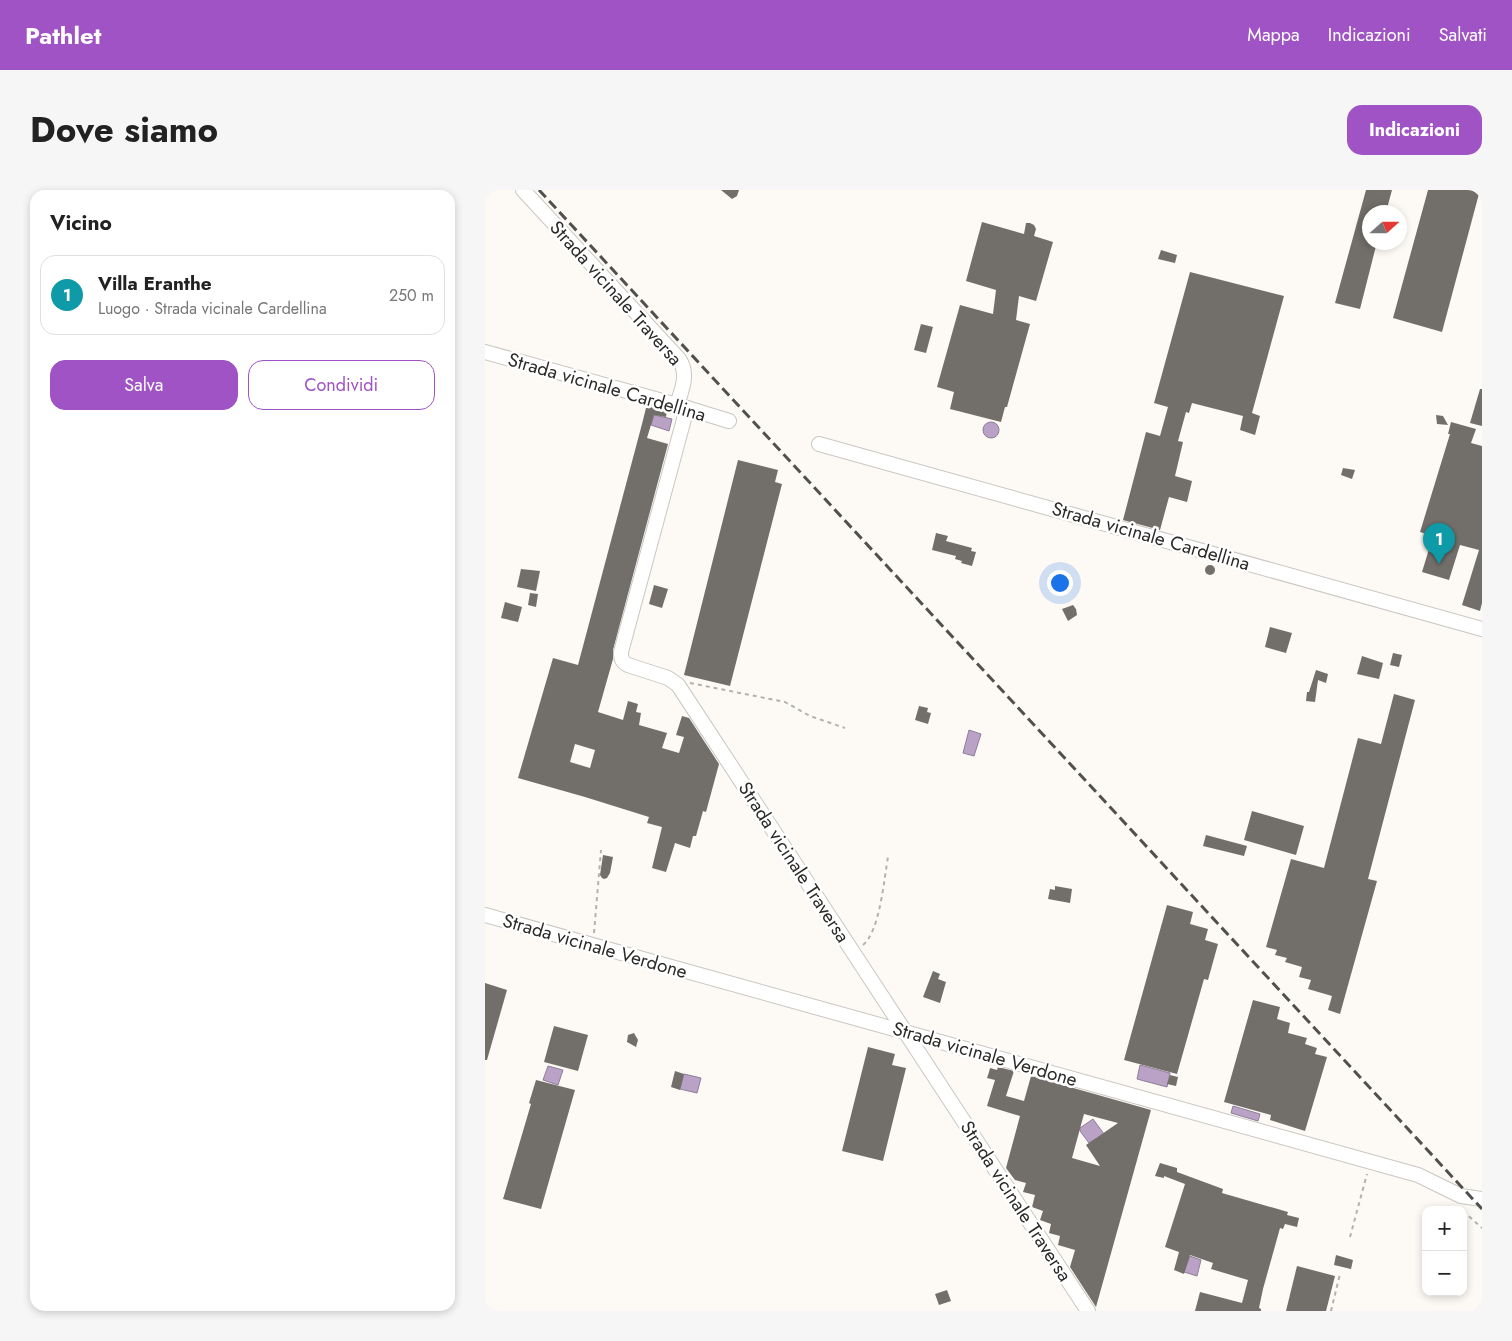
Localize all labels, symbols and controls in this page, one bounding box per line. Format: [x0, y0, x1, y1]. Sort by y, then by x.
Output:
text: Pathlet [25, 18, 101, 53]
text: Mappa [1247, 22, 1300, 48]
text: Indicazioni [1328, 22, 1411, 48]
text: Salvati [1439, 22, 1487, 48]
text: Dove siamo [30, 105, 218, 155]
button: Indicazioni [1347, 105, 1482, 155]
north arrow [1362, 205, 1407, 250]
text: Vicino [50, 208, 112, 238]
street label: Strada vicinale Traversa [544, 215, 688, 371]
text: Villa Eranthe [98, 270, 212, 297]
text: 1 [63, 284, 71, 307]
text: 250 m [389, 284, 434, 307]
text: Luogo · Strada vicinale Cardellina [98, 297, 327, 320]
street label: Strada vicinale Cardellina [505, 346, 709, 428]
button: Salva [50, 360, 238, 410]
button: Condividi [248, 360, 435, 410]
street label: Strada vicinale Cardellina [1049, 495, 1253, 577]
pin: 1 [1423, 523, 1455, 564]
your location [1047, 570, 1073, 596]
street label: Strada vicinale Traversa [732, 776, 856, 948]
street label: Strada vicinale Verdone [500, 907, 691, 985]
street label: Strada vicinale Verdone [890, 1015, 1081, 1093]
street label: Strada vicinale Traversa [954, 1115, 1078, 1287]
map controls [1422, 1206, 1467, 1296]
button: + [1422, 1206, 1467, 1251]
button: − [1422, 1251, 1467, 1296]

